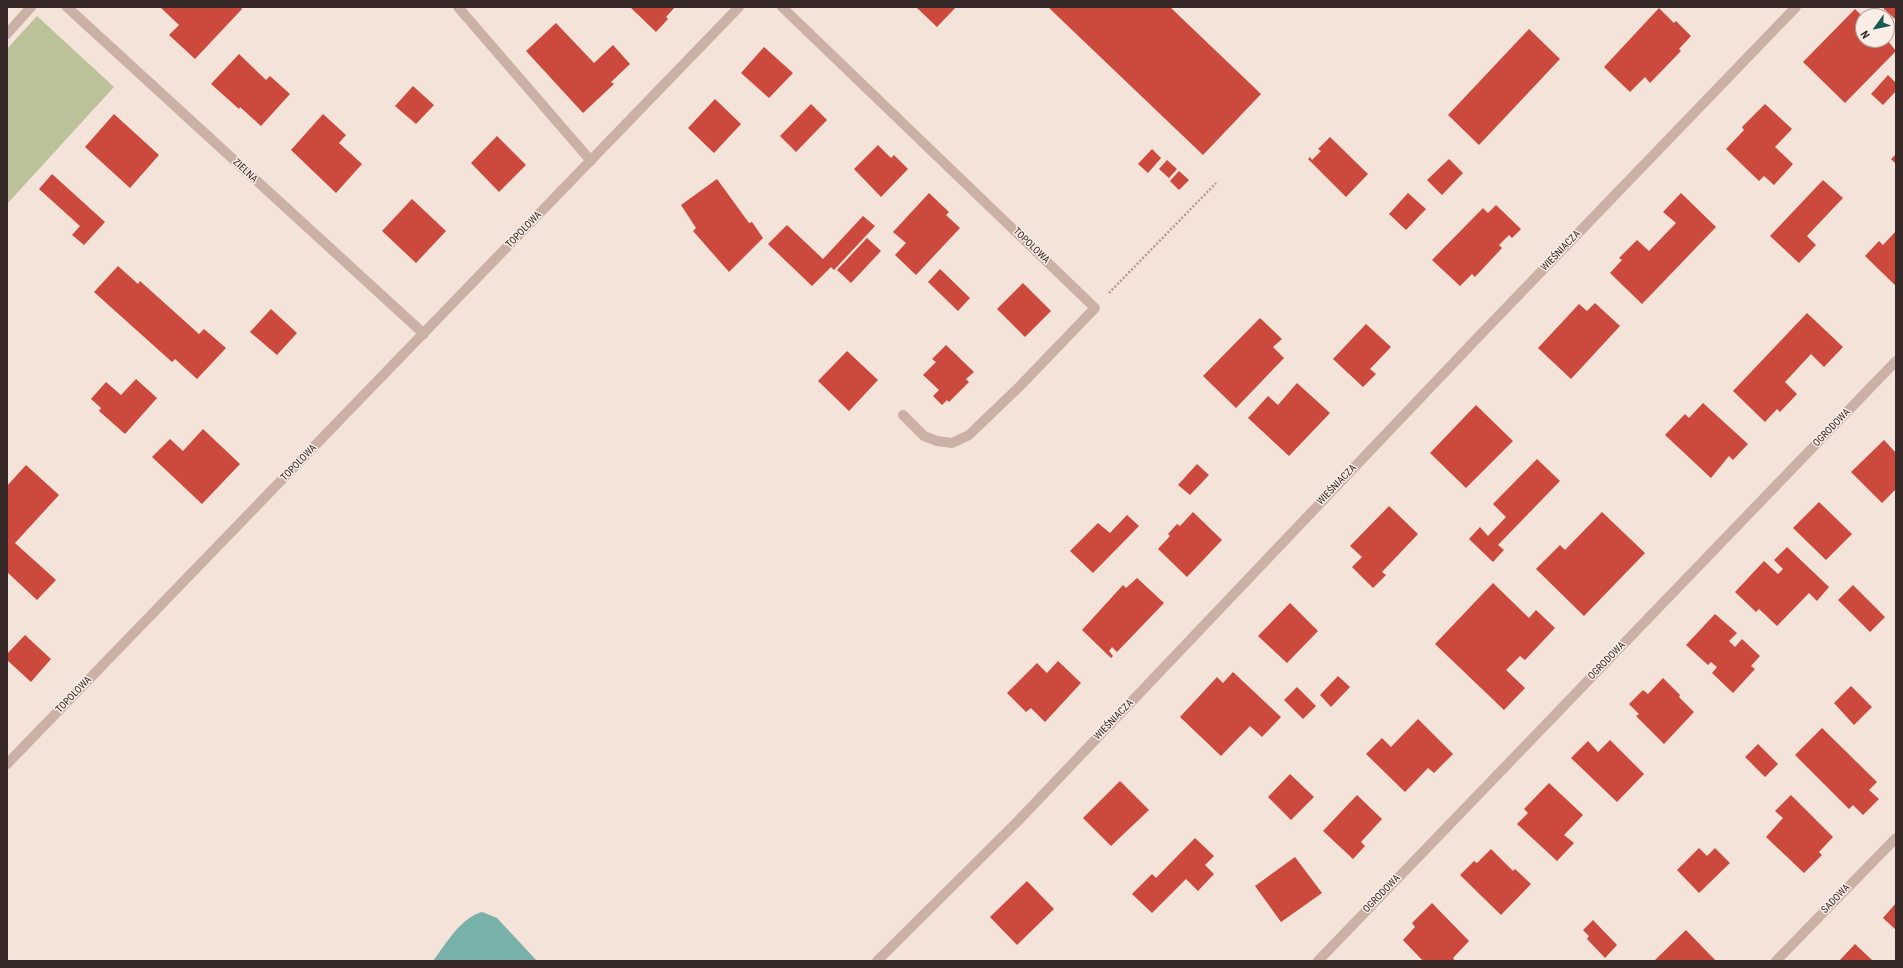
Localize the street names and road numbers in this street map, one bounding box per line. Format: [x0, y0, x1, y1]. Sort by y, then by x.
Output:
street label: ZIELNA [230, 157, 260, 185]
street label: TOPOLOWA [504, 209, 544, 251]
street label: TOPOLOWA [1010, 226, 1052, 266]
street label: WIEŚNIACZA [1539, 228, 1583, 274]
street label: OGRODOWA [1811, 407, 1853, 449]
street label: TOPOLOWA [279, 442, 319, 484]
street label: WIEŚNIACZA [1315, 462, 1359, 508]
street label: OGRODOWA [1586, 640, 1628, 682]
street label: TOPOLOWA [54, 674, 94, 716]
street label: WIEŚNIACZA [1092, 697, 1136, 743]
street label: OGRODOWA [1361, 873, 1403, 915]
street label: SADOWA [1819, 882, 1853, 916]

